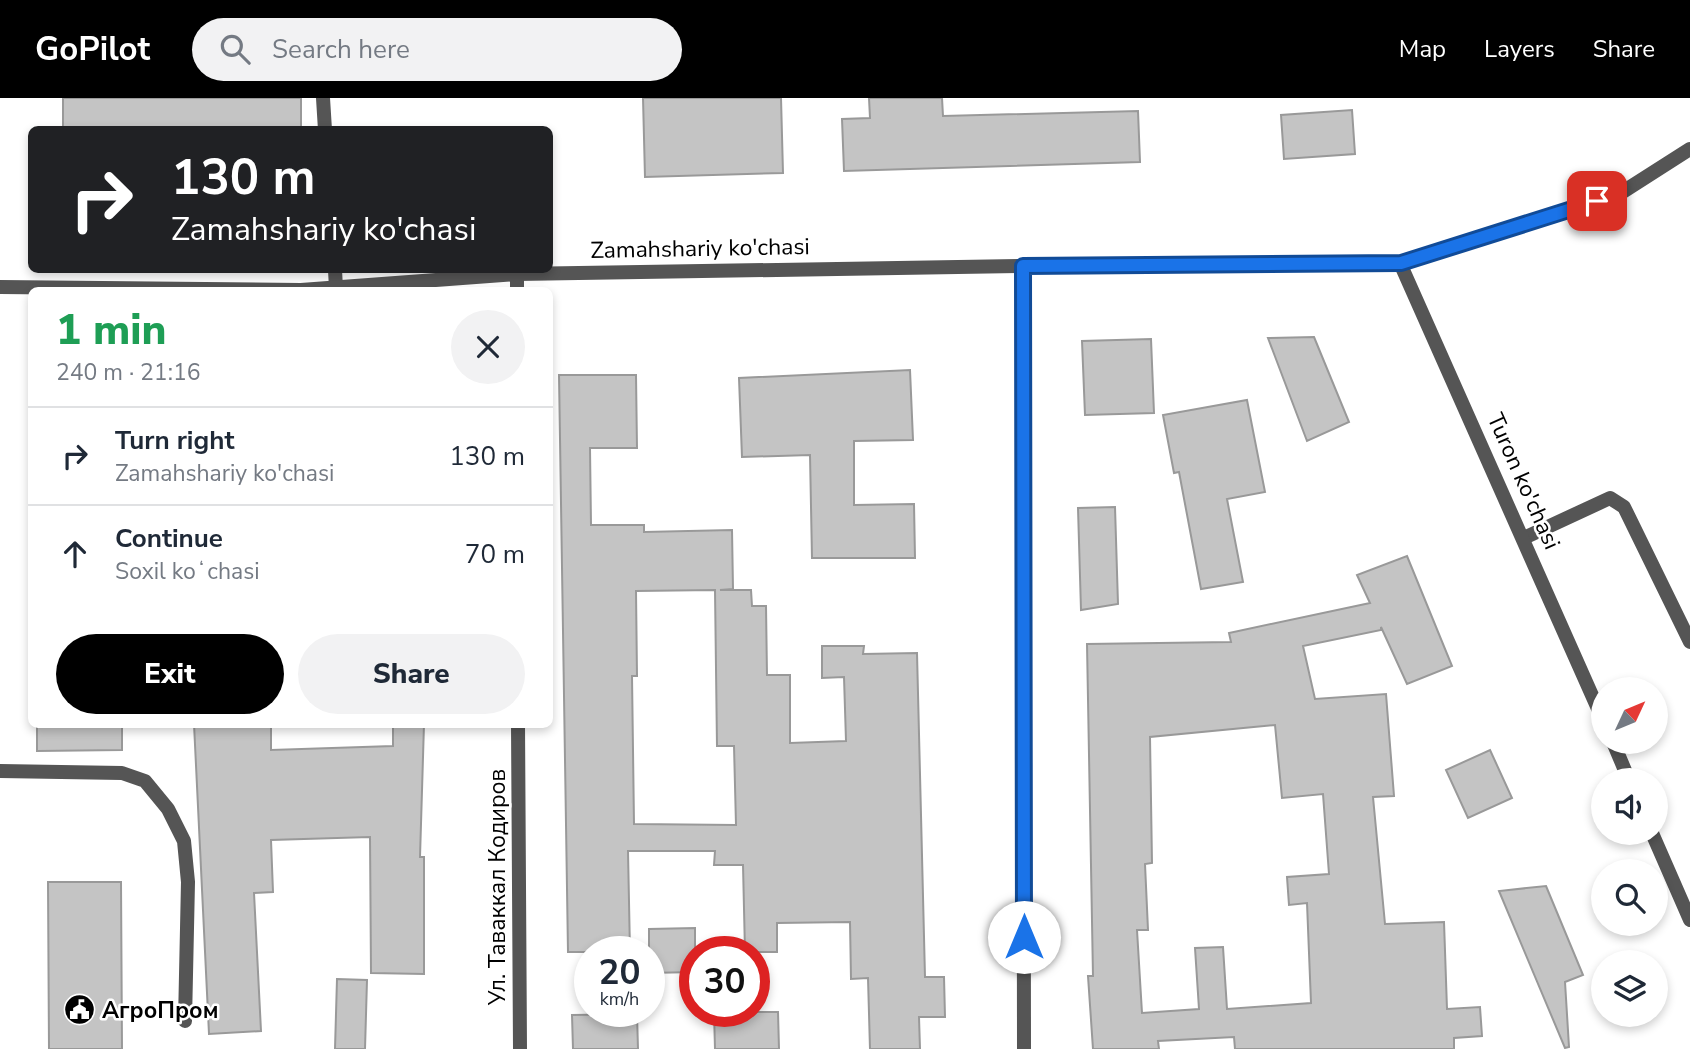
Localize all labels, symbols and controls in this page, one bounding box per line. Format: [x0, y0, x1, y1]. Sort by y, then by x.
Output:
search box [192, 18, 682, 81]
text: GoPilot [35, 27, 150, 72]
icon: search [216, 30, 254, 68]
text: Search here [272, 32, 410, 67]
text: Map [1399, 33, 1446, 65]
text: Layers [1484, 33, 1555, 65]
text: Share [1593, 33, 1655, 65]
text: 130 m [171, 144, 315, 211]
icon: right [56, 154, 147, 245]
pin [1567, 171, 1627, 231]
icon: arrive [1578, 182, 1616, 220]
text: Zamahshariy ko'chasi [171, 208, 476, 251]
street label: Zamahshariy ko'chasi [590, 231, 810, 266]
text: 1 min [56, 302, 166, 359]
button: close [451, 310, 525, 384]
text: 240 m · 21:16 [56, 357, 201, 388]
street label: Turon ko'chasi [1480, 408, 1567, 554]
text: Turn right [115, 423, 234, 458]
icon: right [56, 437, 94, 475]
text: 130 m [449, 439, 525, 474]
text: Zamahshariy ko'chasi [115, 458, 334, 489]
text: Continue [115, 521, 223, 556]
icon: ahead [56, 535, 94, 573]
text: 70 m [465, 537, 525, 572]
text: Soxil koʻchasi [115, 556, 260, 587]
button: Exit [56, 634, 284, 714]
button: Share [298, 634, 525, 714]
north arrow [1591, 677, 1668, 754]
map controls [1591, 677, 1668, 1027]
button: sound [1591, 768, 1668, 845]
street label: Ул. Таваккал Кодиров [482, 769, 513, 1006]
button: search [1591, 859, 1668, 936]
position arrow [987, 900, 1061, 974]
speed limit sign: 30 [679, 936, 770, 1027]
text: 20 [598, 949, 641, 996]
button: layers [1591, 950, 1668, 1027]
text: km/h [600, 987, 639, 1011]
public building icon: АгроПром [62, 993, 96, 1027]
place label: АгроПром [102, 995, 218, 1026]

